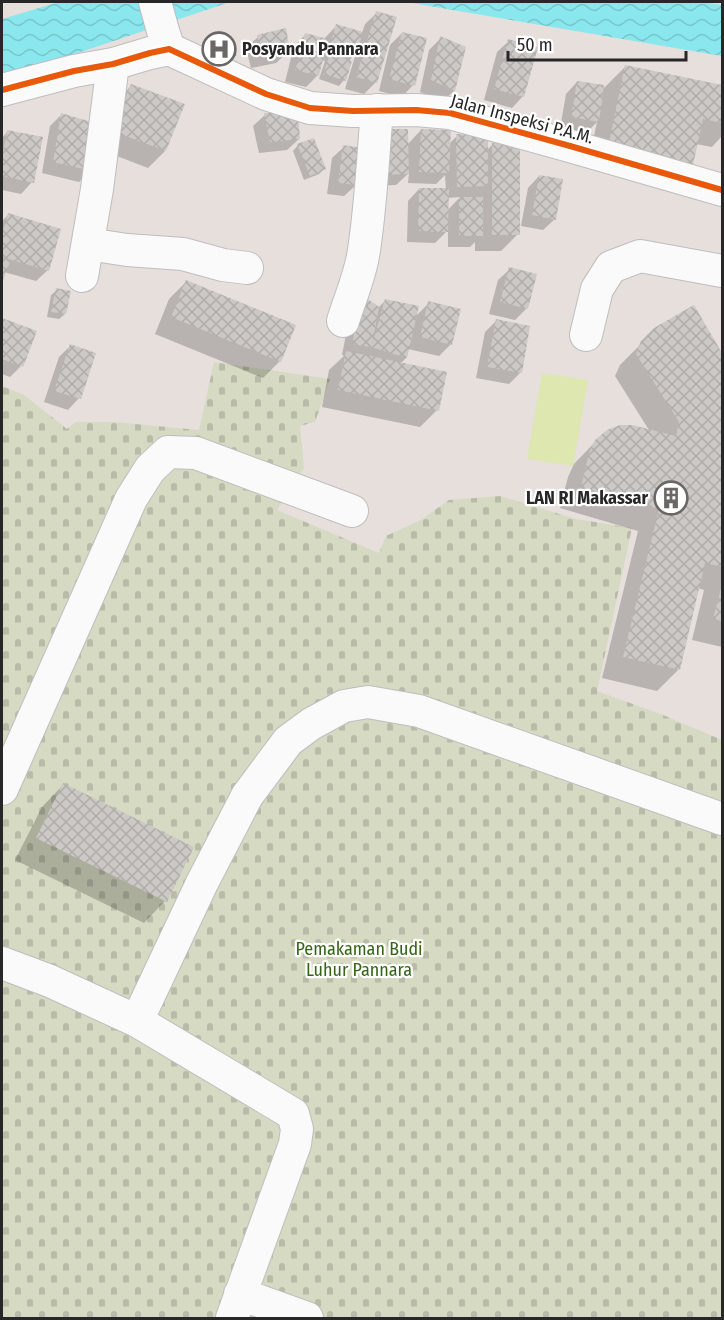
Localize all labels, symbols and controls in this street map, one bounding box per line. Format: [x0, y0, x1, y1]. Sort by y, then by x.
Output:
scale bar [508, 24, 686, 62]
hospital icon: Posyandu Pannara [201, 31, 237, 67]
text: 50 m [517, 34, 553, 56]
place label: Posyandu Pannara [242, 38, 379, 60]
street label: Jalan Inspeksi P.A.M. [448, 89, 596, 149]
building icon: LAN RI Makassar [653, 480, 689, 516]
place label: LAN RI Makassar [526, 487, 648, 509]
park label: Pemakaman Budi Luhur Pannara [295, 938, 423, 981]

